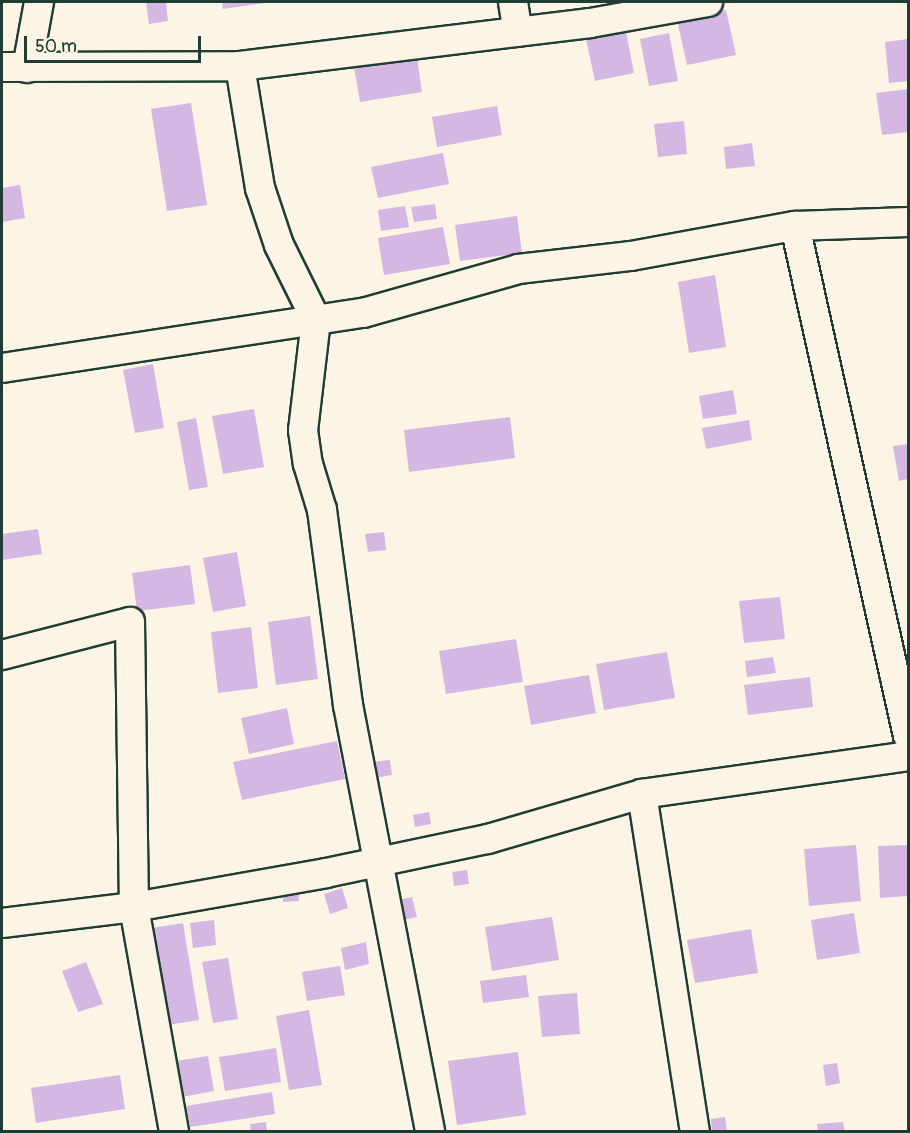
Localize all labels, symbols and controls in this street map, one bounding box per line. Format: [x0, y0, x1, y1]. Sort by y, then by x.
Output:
scale bar [27, 24, 204, 62]
text: 50 m [35, 35, 77, 58]

